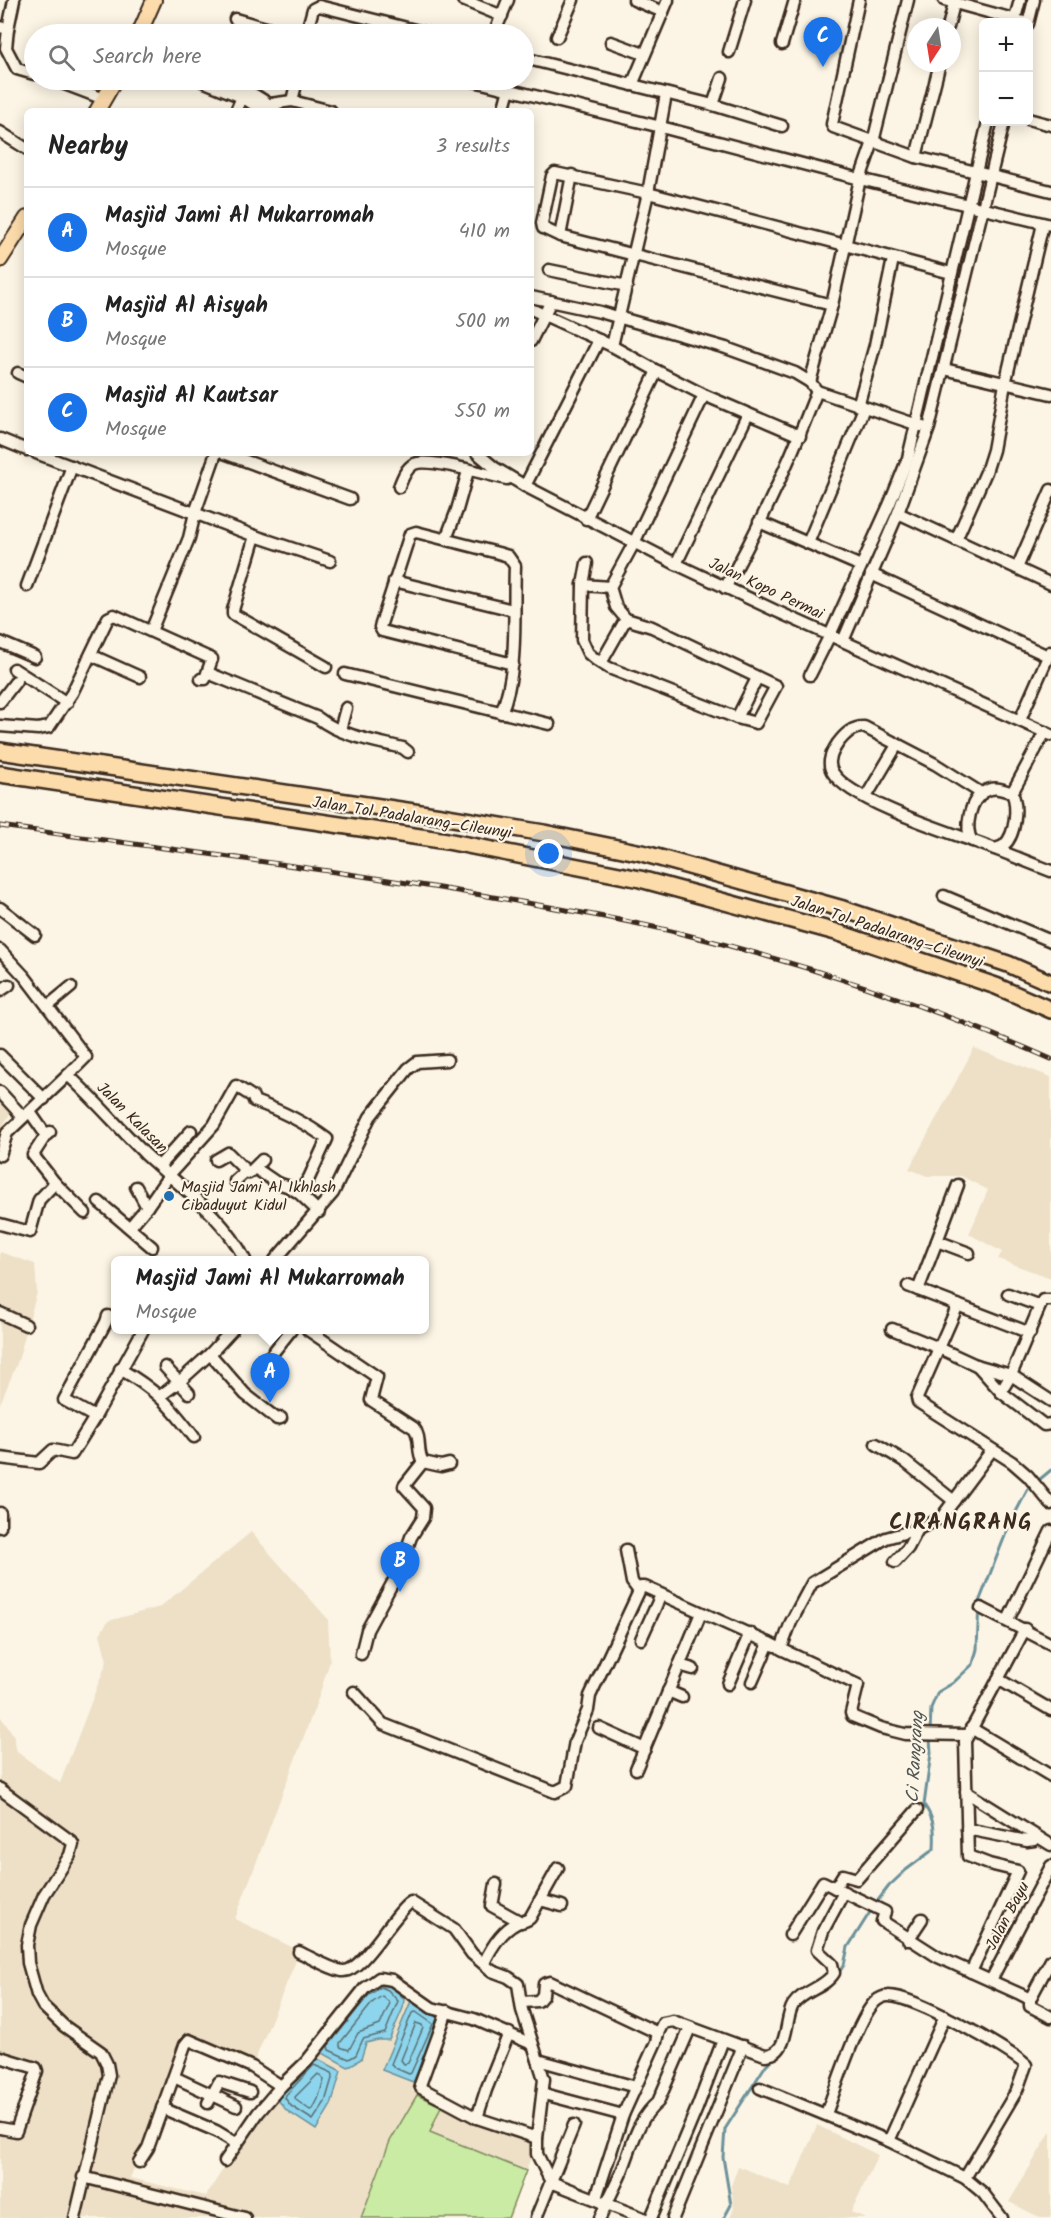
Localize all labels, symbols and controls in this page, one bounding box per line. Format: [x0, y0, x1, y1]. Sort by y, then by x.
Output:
pin: C [804, 17, 842, 67]
north arrow [907, 18, 961, 72]
map controls [979, 18, 1033, 126]
button: + [979, 18, 1033, 72]
search box [24, 24, 534, 90]
text: Search here [93, 40, 201, 75]
icon: search [45, 41, 78, 74]
button: − [979, 72, 1033, 126]
text: Nearby [48, 126, 128, 168]
text: 3 results [436, 131, 510, 163]
text: Masjid Jami Al Mukarromah [105, 199, 374, 234]
text: A [61, 216, 74, 248]
text: 410 m [459, 216, 510, 248]
text: Mosque [105, 234, 166, 266]
text: Masjid Al Aisyah [105, 289, 268, 324]
text: B [61, 306, 74, 338]
text: 500 m [455, 306, 510, 338]
text: Mosque [105, 324, 166, 356]
text: Masjid Al Kautsar [105, 379, 278, 414]
text: C [61, 396, 74, 428]
text: 550 m [455, 396, 510, 428]
text: Mosque [105, 414, 166, 446]
street label: Jalan Kopo Permai [704, 551, 829, 627]
street label: Jalan Tol Padalarang–Cileunyi [311, 790, 515, 846]
your location [534, 839, 563, 868]
street label: Jalan Tol Padalarang–Cileunyi [787, 889, 988, 975]
street label: Jalan Kalasan [90, 1076, 174, 1160]
place label: Masjid Jami Al Ikhlash Cibaduyut Kidul [181, 1175, 336, 1218]
marker: Masjid Jami Al Ikhlash Cibaduyut Kidul [162, 1189, 176, 1203]
popup [111, 1256, 429, 1334]
text: Masjid Jami Al Mukarromah [135, 1262, 405, 1297]
text: Mosque [135, 1297, 197, 1329]
pin: A [250, 1354, 290, 1403]
district label: CIRANGRANG [889, 1506, 1033, 1541]
pin: B [380, 1542, 420, 1592]
water label: Ci Rangrang [899, 1709, 933, 1804]
street label: Jalan Bayu [980, 1877, 1037, 1955]

